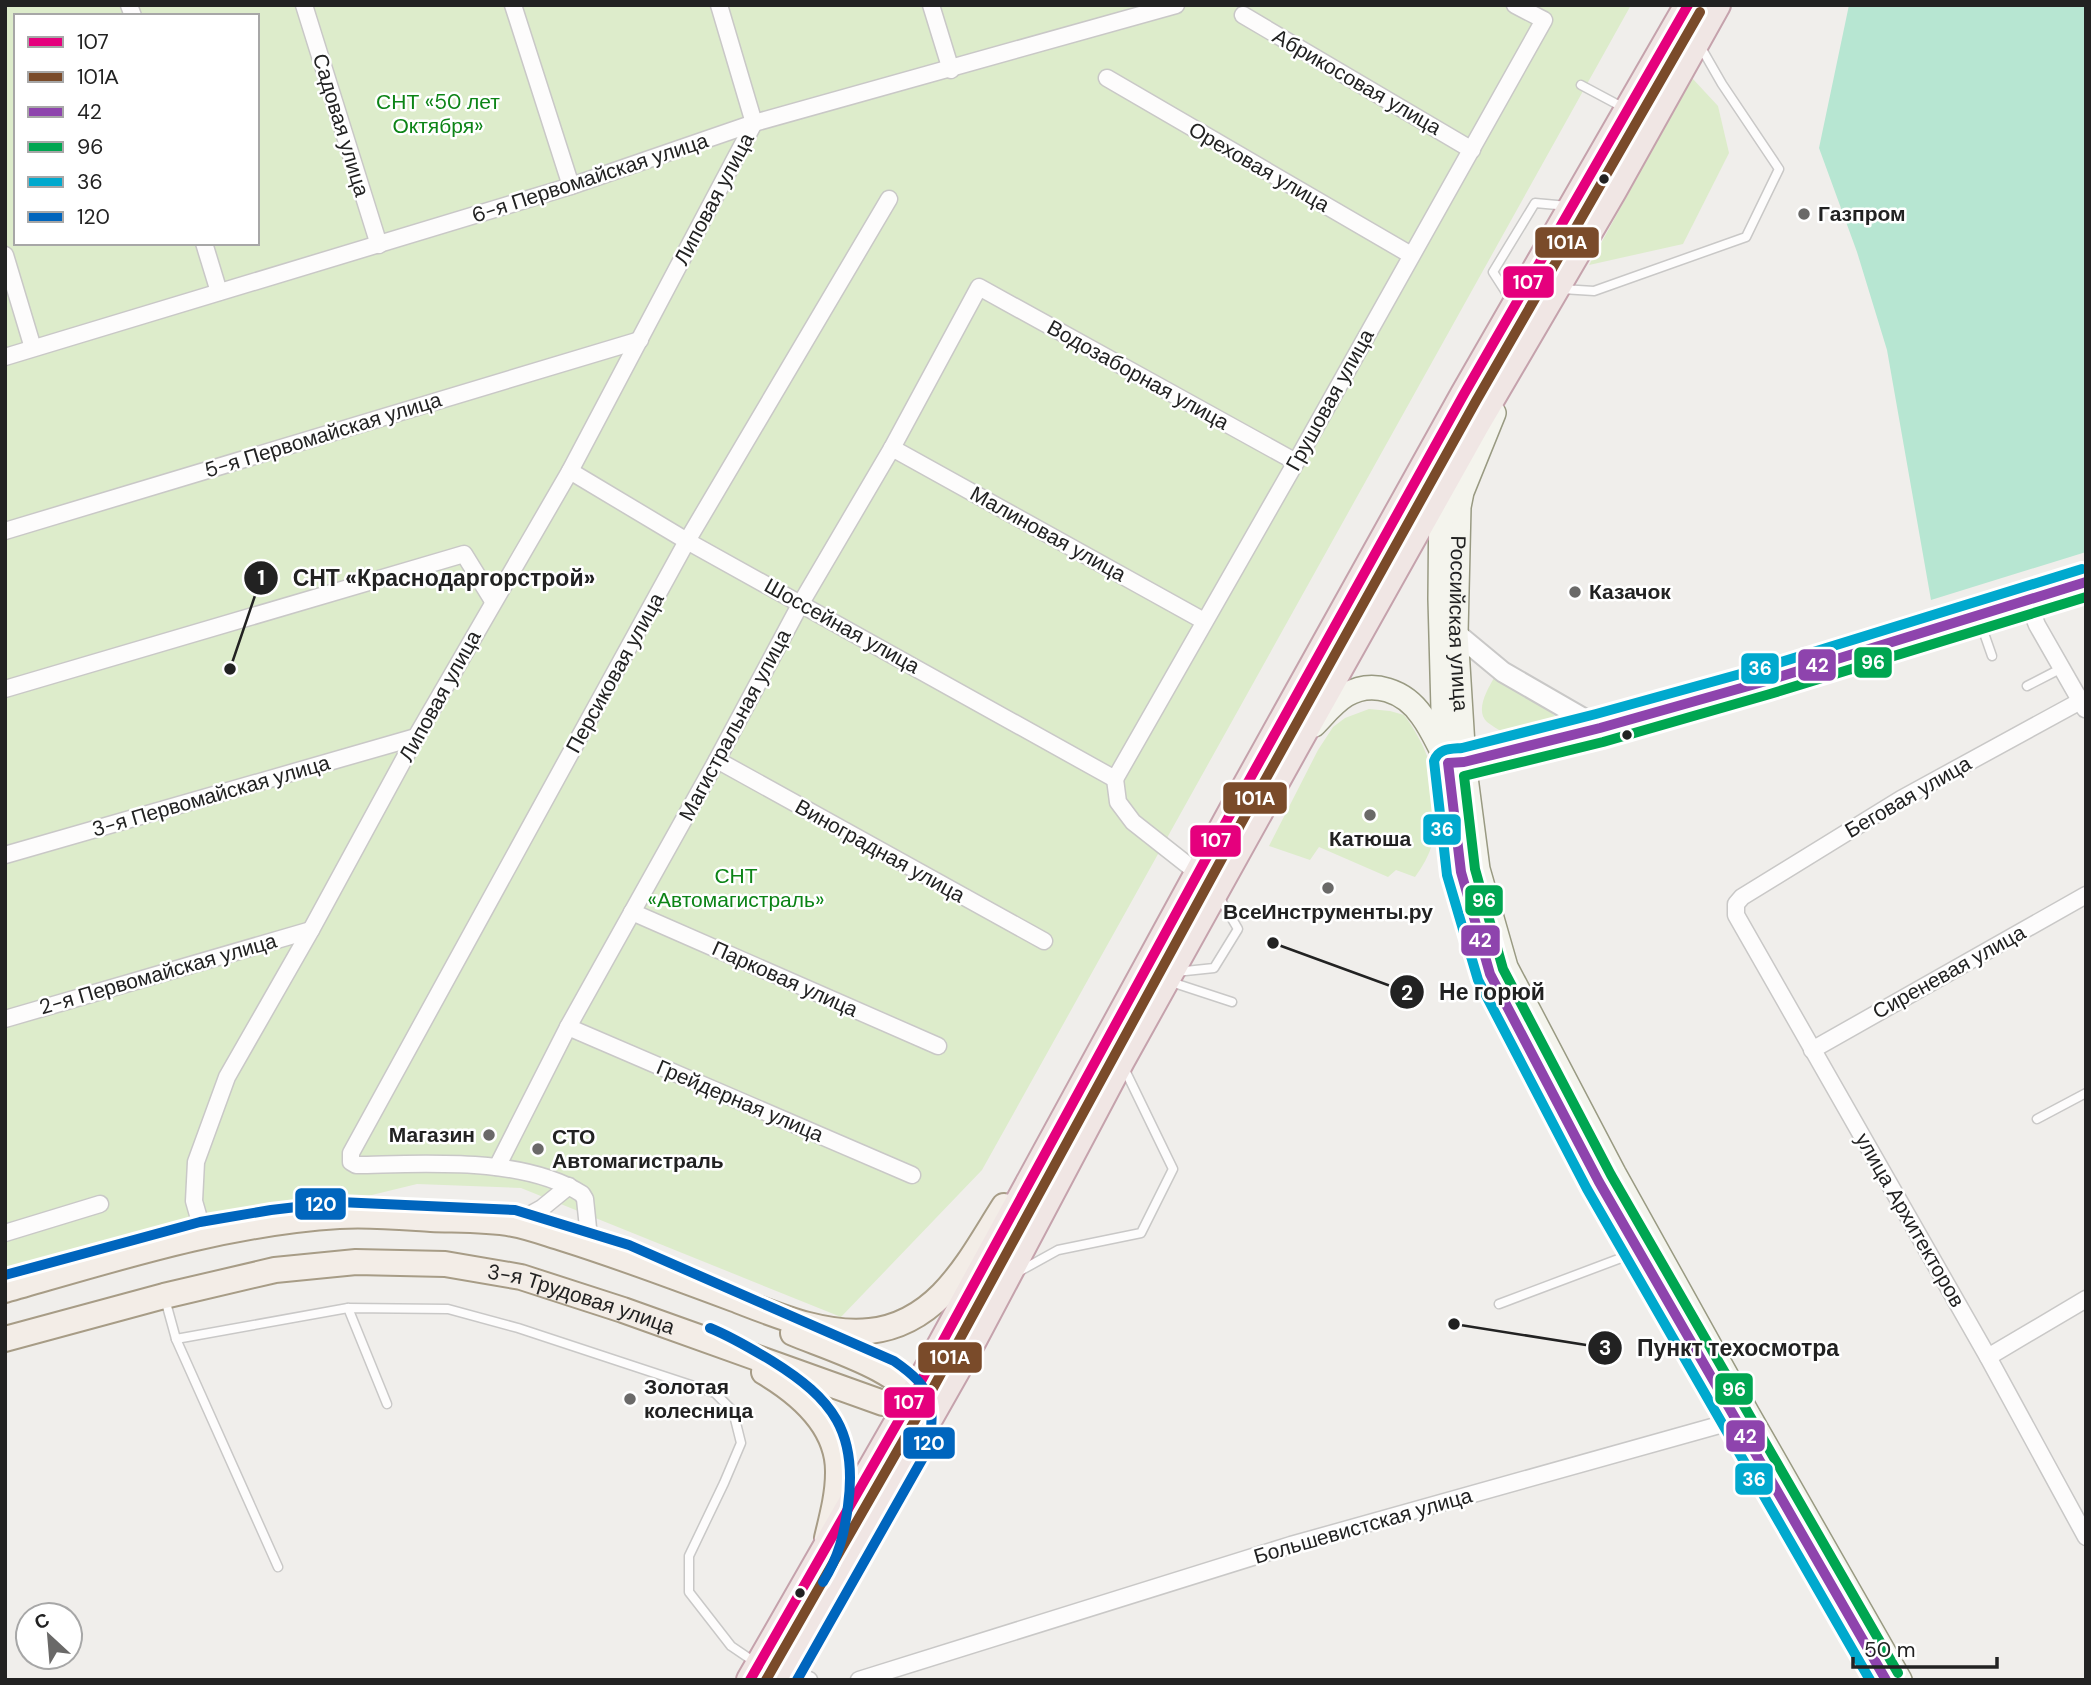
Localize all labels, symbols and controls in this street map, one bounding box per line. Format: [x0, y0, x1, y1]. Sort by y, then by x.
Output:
legend [14, 14, 259, 245]
street label: Абрикосовая улица [1268, 22, 1447, 142]
text: 107 [77, 28, 109, 56]
street label: Садовая улица [306, 50, 376, 200]
text: 101А [77, 63, 118, 91]
park label: СНТ «50 лет Октября» [376, 88, 500, 140]
text: 42 [77, 98, 102, 126]
street label: Ореховая улица [1183, 115, 1335, 219]
street label: 6-я Первомайская улица [468, 126, 712, 229]
street label: Липовая улица [667, 128, 761, 270]
text: 96 [77, 133, 103, 161]
text: 36 [77, 168, 103, 196]
unlabelled marker [1597, 172, 1611, 186]
place label: Газпром [1818, 200, 1906, 228]
text: 120 [77, 203, 110, 231]
marker: Газпром [1796, 206, 1812, 222]
line badge: 101А [1534, 226, 1600, 259]
text: 101А [1547, 230, 1588, 255]
line badge: 107 [1502, 265, 1555, 299]
text: 107 [1513, 270, 1543, 295]
street label: Водозаборная улица [1042, 313, 1234, 437]
street label: Грушовая улица [1279, 324, 1381, 476]
street label: 5-я Первомайская улица [201, 385, 445, 484]
street label: Малиновая улица [965, 480, 1131, 589]
street label: Российская улица [1442, 535, 1475, 712]
callout: СНТ «Краснодаргорстрой» [244, 556, 609, 600]
text: СНТ «Краснодаргорстрой» [293, 563, 595, 593]
text: 1 [257, 564, 265, 592]
street label: Шоссейная улица [759, 572, 925, 680]
place label: Казачок [1589, 578, 1671, 606]
marker: Казачок [1567, 584, 1583, 600]
street label: Персиковая улица [559, 588, 671, 758]
street label: Магистральная улица [673, 624, 798, 826]
street label: Липовая улица [392, 625, 488, 767]
line badge: 96 [1853, 646, 1893, 679]
line badge: 42 [1797, 648, 1837, 682]
text: 96 [1861, 650, 1885, 675]
line badge: 36 [1740, 652, 1780, 685]
text: 42 [1805, 653, 1829, 678]
text: 36 [1748, 656, 1772, 681]
unlabelled marker [1620, 728, 1634, 742]
street label: 3-я Первомайская улица [89, 749, 333, 843]
street label: Беговая улица [1840, 749, 1977, 845]
line badge: 101А [1222, 781, 1288, 815]
text: 101А [1235, 786, 1276, 811]
street label: Виноградная улица [790, 793, 970, 910]
marker: Катюша [1362, 807, 1378, 823]
line badge: 36 [1422, 813, 1462, 846]
text: 36 [1430, 817, 1454, 842]
line badge: 107 [1189, 824, 1242, 858]
place label: Катюша [1329, 825, 1411, 853]
text: 107 [1201, 828, 1231, 853]
park label: СНТ «Автомагистраль» [648, 862, 824, 914]
marker: ВсеИнструменты.ру [1320, 880, 1336, 896]
line badge: 96 [1464, 884, 1504, 917]
text: 96 [1472, 888, 1496, 913]
place label: ВсеИнструменты.ру [1223, 898, 1433, 926]
street label: Сиреневая улица [1868, 918, 2031, 1026]
line badge: 42 [1460, 924, 1501, 957]
street label: 2-я Первомайская улица [36, 927, 280, 1021]
text: 42 [1468, 928, 1492, 953]
street label: Парковая улица [708, 934, 863, 1024]
callout: Не горюй [1390, 970, 1559, 1014]
text: Не горюй [1439, 977, 1545, 1007]
text: 2 [1401, 979, 1413, 1007]
street label: Грейдерная улица [652, 1053, 828, 1149]
place label: Магазин [389, 1121, 475, 1149]
place label: СТО Автомагистраль [552, 1123, 724, 1175]
marker: Магазин [481, 1127, 497, 1143]
street label: улица Архитекторов [1849, 1128, 1971, 1312]
marker: СТО Автомагистраль [530, 1141, 546, 1157]
line badge: 120 [294, 1187, 347, 1221]
text: 120 [305, 1192, 337, 1217]
street label: 3-я Трудовая улица [485, 1258, 679, 1341]
callout: Пункт техосмотра [1588, 1326, 1853, 1370]
text: Пункт техосмотра [1637, 1333, 1839, 1363]
text: 3 [1599, 1334, 1611, 1362]
line badge: 101А [917, 1341, 983, 1374]
text: 101А [930, 1345, 971, 1370]
line badge: 96 [1714, 1372, 1754, 1406]
place label: Золотая колесница [644, 1373, 753, 1425]
text: 96 [1722, 1377, 1746, 1402]
line badge: 107 [883, 1386, 936, 1419]
text: 107 [894, 1390, 924, 1415]
marker: Золотая колесница [622, 1391, 638, 1407]
line badge: 42 [1725, 1419, 1766, 1453]
text: 42 [1733, 1424, 1757, 1449]
line badge: 120 [902, 1426, 956, 1460]
text: 120 [913, 1431, 945, 1456]
line badge: 36 [1734, 1462, 1774, 1496]
text: 36 [1742, 1467, 1766, 1492]
street label: Большевистская улица [1251, 1481, 1476, 1571]
unlabelled marker [793, 1586, 807, 1600]
north arrow [14, 1601, 84, 1671]
text: С [30, 1607, 54, 1635]
scale bar [1853, 1626, 1996, 1670]
text: 50 m [1864, 1636, 1915, 1664]

